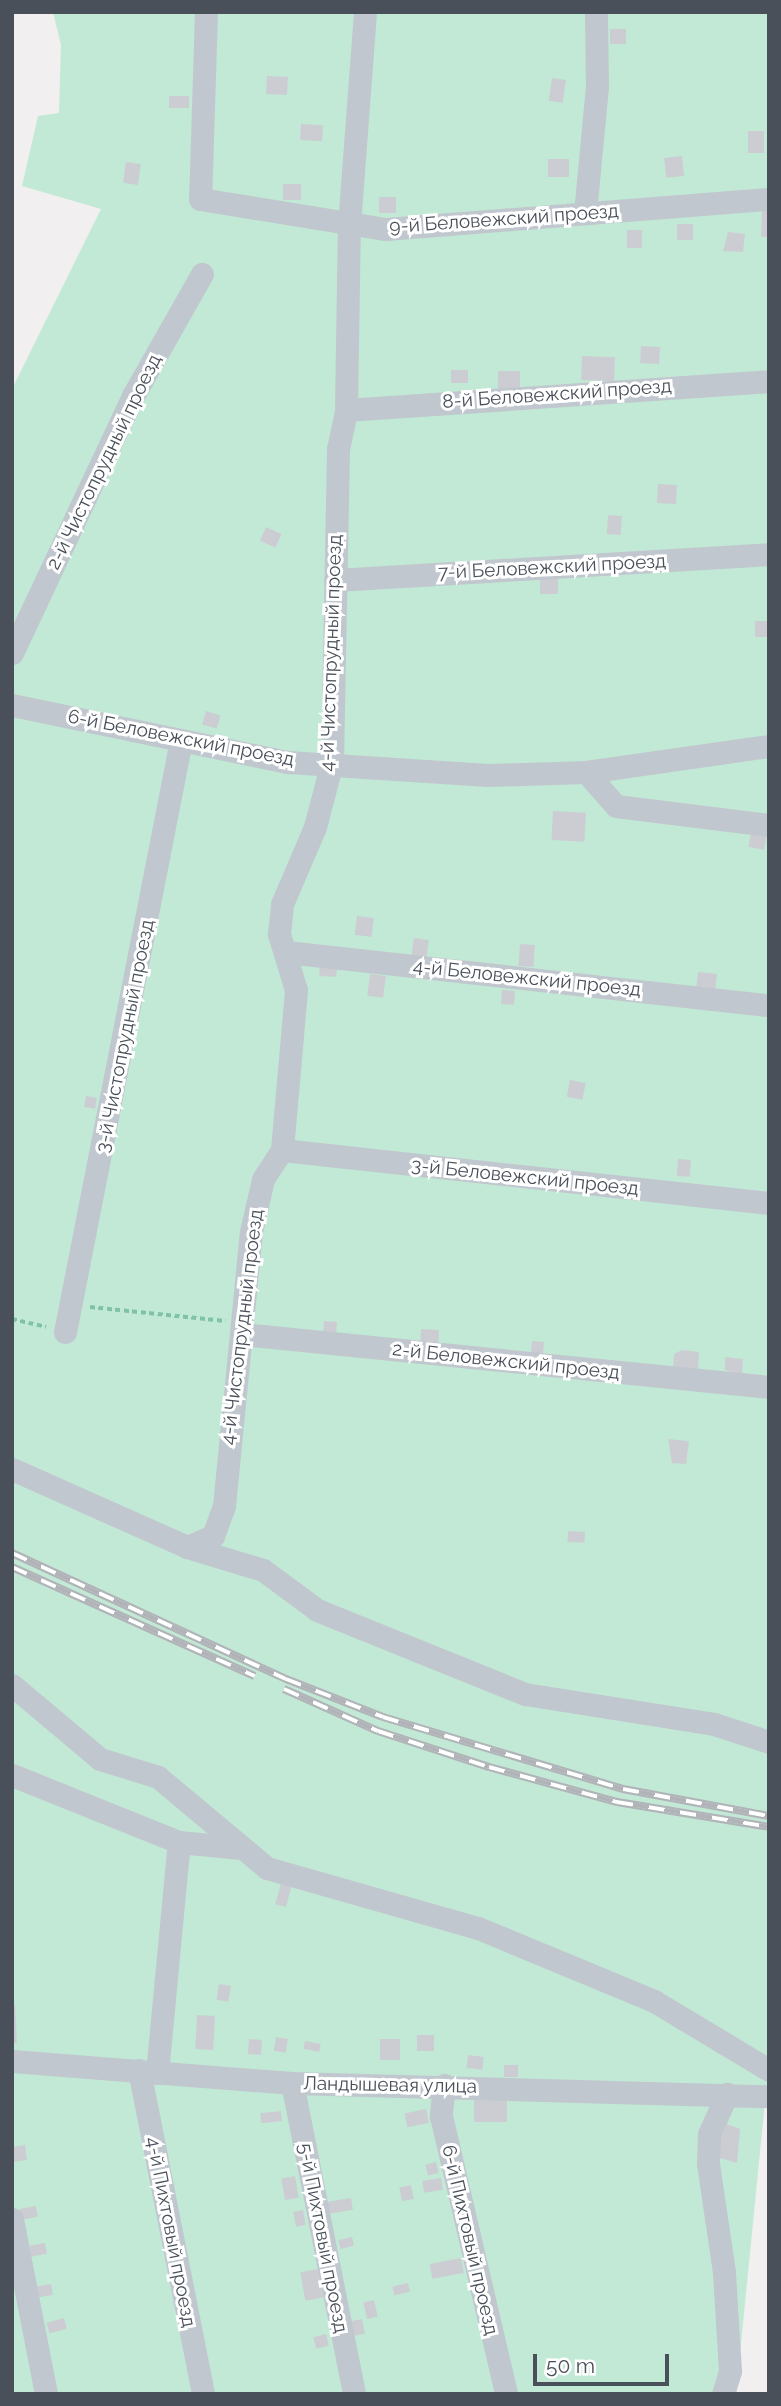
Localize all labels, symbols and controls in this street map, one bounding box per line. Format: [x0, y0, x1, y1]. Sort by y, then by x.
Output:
street label: 9-й Беловежский проезд [389, 200, 619, 238]
street label: 2-й Чистопрудный проезд [42, 351, 166, 573]
street label: 8-й Беловежский проезд [442, 375, 672, 413]
street label: 4-й Чистопрудный проезд [315, 534, 347, 772]
street label: 7-й Беловежский проезд [437, 550, 667, 584]
street label: 6-й Беловежский проезд [66, 705, 296, 771]
street label: 3-й Чистопрудный проезд [91, 918, 159, 1154]
street label: 4-й Беловежский проезд [412, 955, 642, 1001]
street label: 3-й Беловежский проезд [410, 1154, 640, 1200]
street label: 4-й Чистопрудный проезд [216, 1208, 268, 1446]
street label: 2-й Беловежский проезд [391, 1338, 621, 1384]
street label: Ландышевая улица [303, 2072, 477, 2098]
street label: 4-й Пихтовый проезд [141, 2135, 201, 2329]
street label: 5-й Пихтовый проезд [293, 2141, 353, 2335]
street label: 6-й Пихтовый проезд [437, 2143, 503, 2337]
scale bar [536, 2340, 672, 2384]
text: 50 m [546, 2353, 595, 2378]

